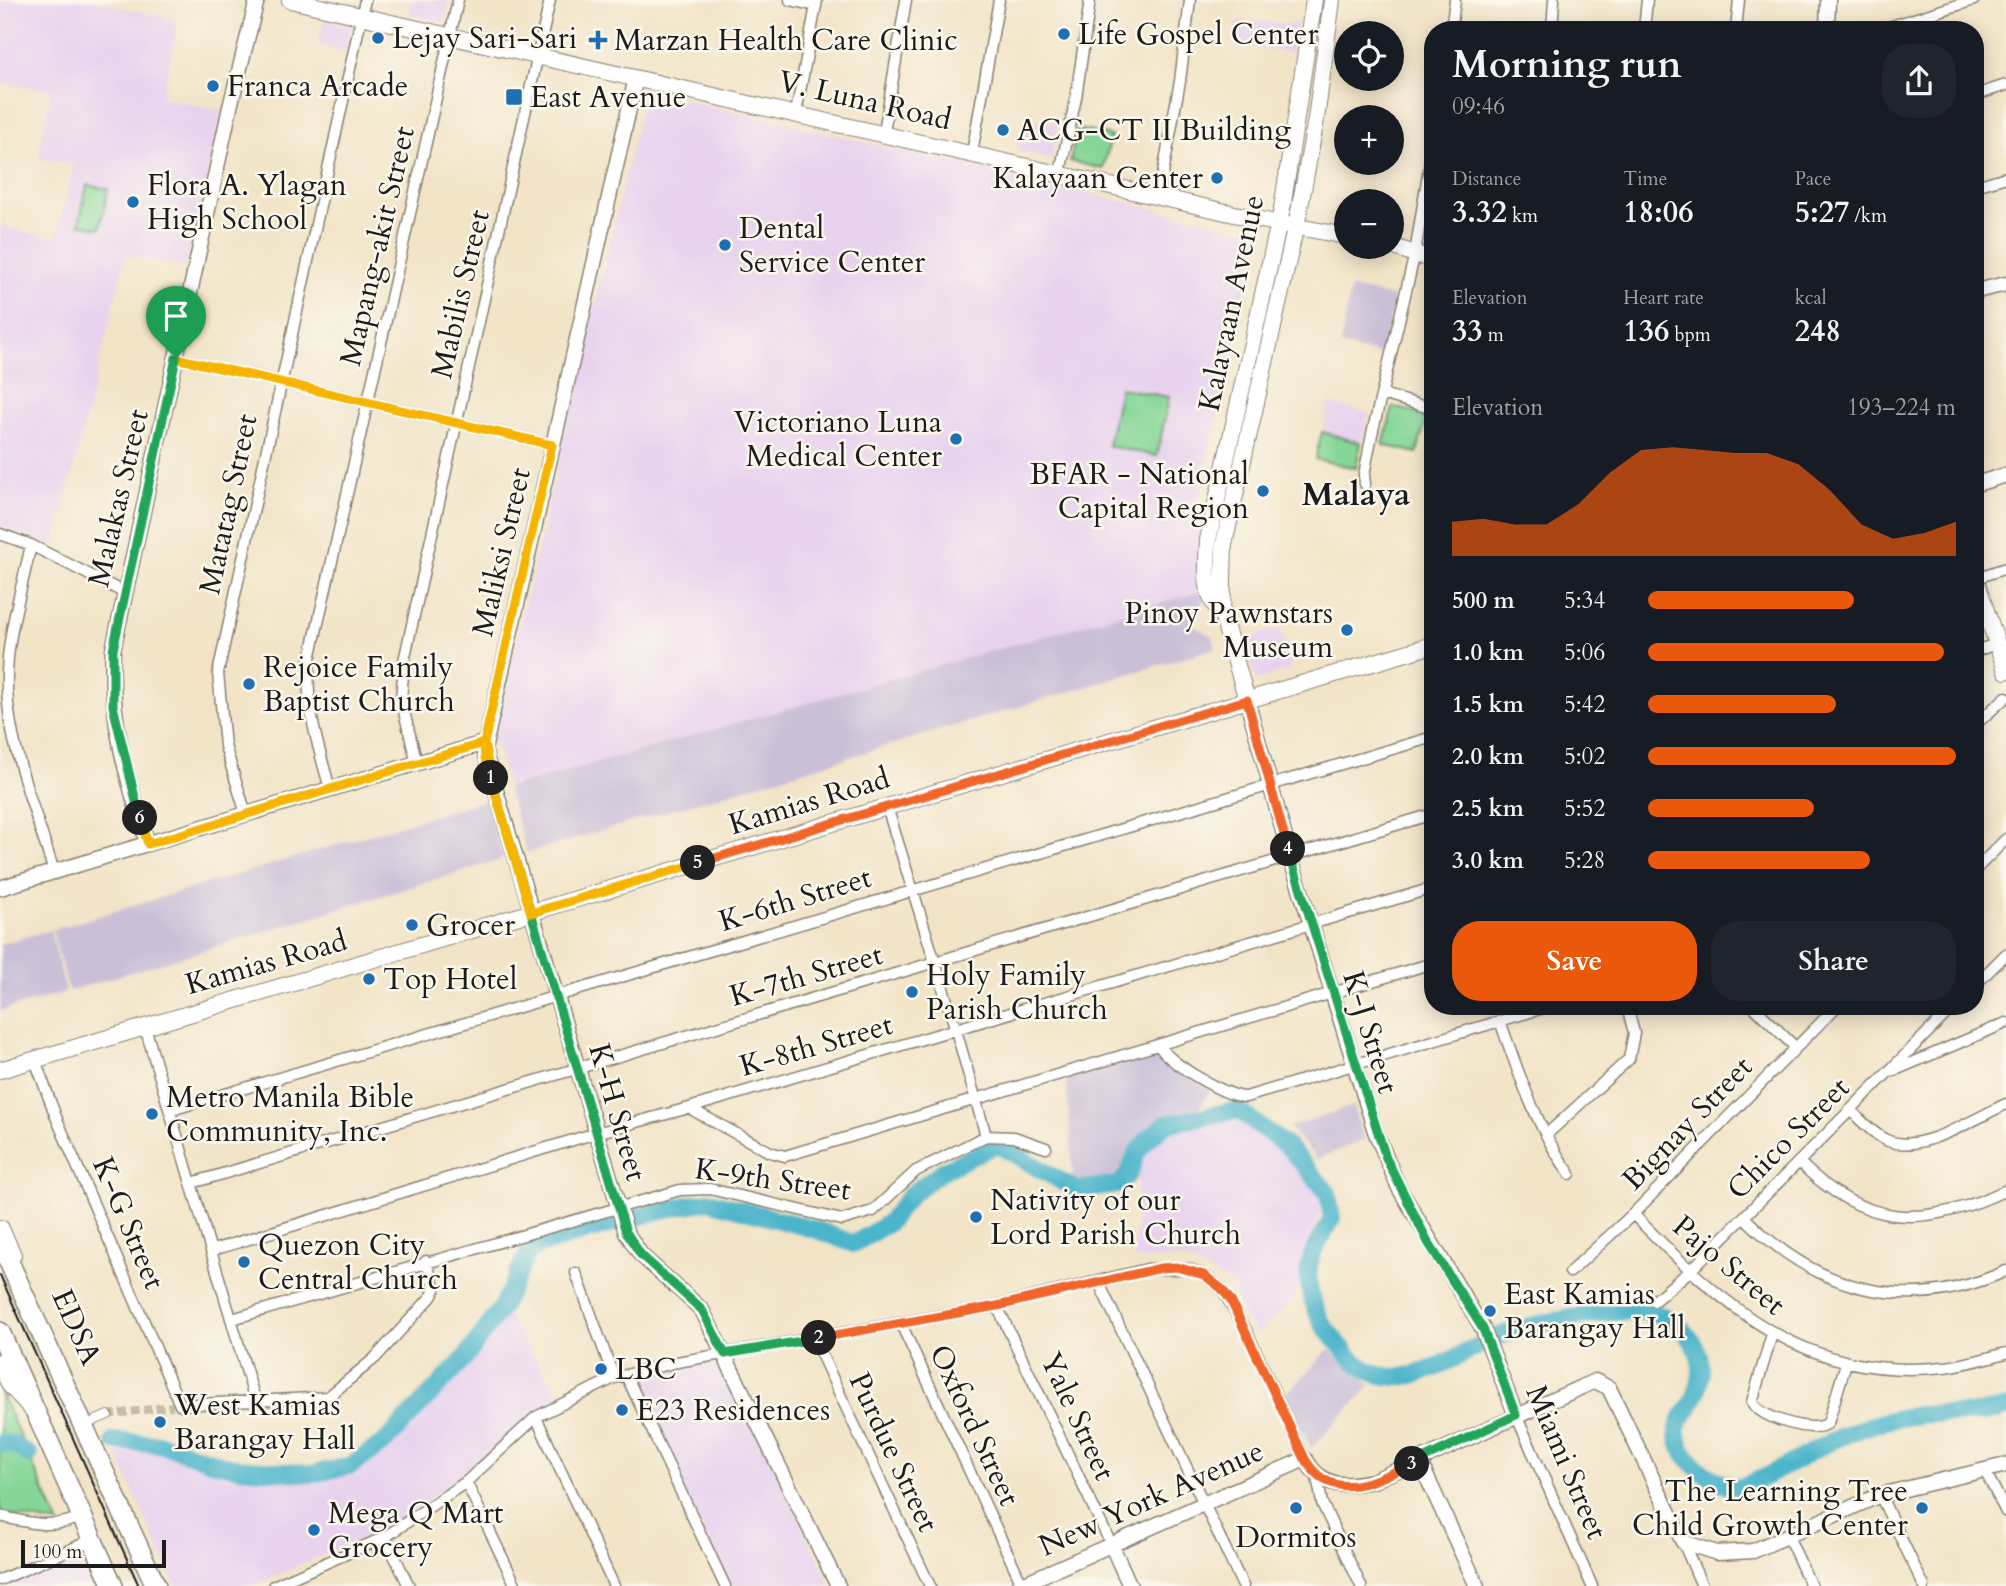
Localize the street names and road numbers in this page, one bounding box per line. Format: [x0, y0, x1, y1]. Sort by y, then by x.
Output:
street label: V. Luna Road [774, 61, 955, 140]
street label: Mapang-akit Street [330, 122, 425, 370]
street label: Kalayaan Avenue [1189, 191, 1274, 415]
street label: Mabilis Street [421, 205, 500, 383]
street label: Malakas Street [78, 405, 159, 591]
street label: Matatag Street [189, 410, 268, 598]
street label: Maliksi Street [462, 463, 541, 641]
street label: Kamias Road [724, 758, 895, 845]
street label: K-6th Street [714, 857, 877, 942]
street label: Kamias Road [181, 920, 352, 1005]
street label: K-7th Street [725, 934, 888, 1017]
street label: K-J Street [1332, 966, 1409, 1099]
street label: K-8th Street [735, 1004, 898, 1087]
street label: K-H Street [578, 1039, 657, 1186]
street label: Bignay Street [1613, 1047, 1762, 1199]
street label: Chico Street [1718, 1068, 1859, 1209]
street label: K-9th Street [692, 1148, 854, 1211]
street label: K-G Street [82, 1151, 175, 1296]
street label: Pajo Street [1664, 1206, 1794, 1325]
street label: EDSA [42, 1283, 112, 1372]
street label: Oxford Street [919, 1338, 1030, 1513]
street label: Yale Street [1030, 1346, 1125, 1487]
street label: Purdue Street [839, 1366, 949, 1539]
street label: Miami Street [1516, 1379, 1618, 1546]
street label: New York Avenue [1032, 1430, 1270, 1566]

